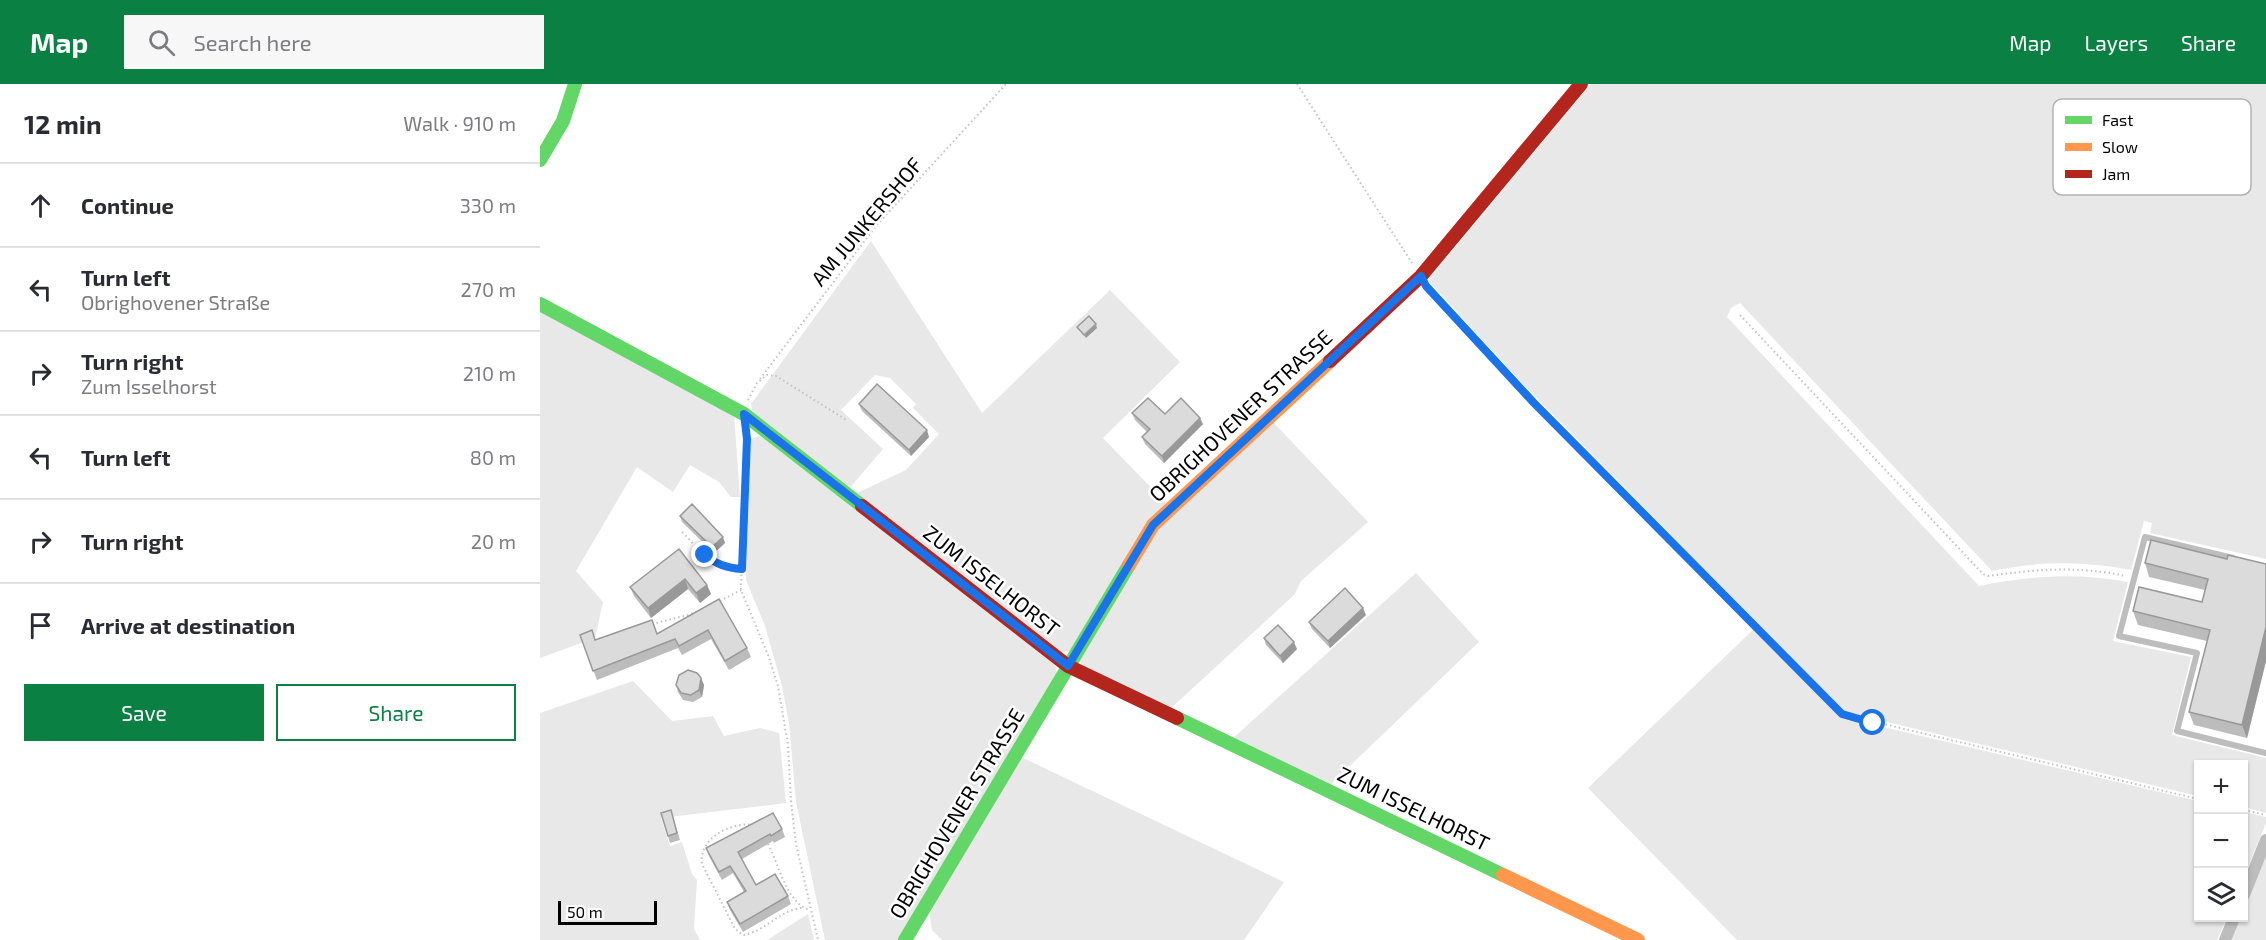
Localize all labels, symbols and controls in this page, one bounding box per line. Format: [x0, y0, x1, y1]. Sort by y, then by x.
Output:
search box [124, 15, 544, 69]
text: Map [30, 25, 88, 59]
icon: search [145, 26, 178, 59]
text: Search here [193, 29, 312, 55]
text: Map [2009, 30, 2051, 55]
text: Layers [2084, 30, 2148, 55]
text: Share [2181, 30, 2236, 55]
legend [2053, 99, 2251, 195]
text: 12 min [24, 108, 102, 139]
text: Fast [2102, 110, 2133, 129]
text: Walk · 910 m [403, 111, 516, 135]
text: Slow [2102, 137, 2138, 156]
street label: AM JUNKERSHOF [805, 152, 927, 290]
text: Jam [2102, 164, 2130, 183]
icon: ahead [24, 189, 57, 222]
text: Continue [81, 192, 174, 218]
text: 330 m [460, 193, 516, 217]
text: Turn left [81, 264, 170, 290]
icon: left [24, 273, 57, 306]
text: 270 m [460, 277, 516, 301]
text: Obrighovener Straße [81, 290, 270, 314]
street label: OBRIGHOVENER STRASSE [1143, 324, 1337, 506]
text: Turn right [81, 348, 183, 374]
icon: right [24, 357, 57, 390]
text: 210 m [463, 361, 516, 385]
text: Zum Isselhorst [81, 374, 217, 398]
icon: left [24, 441, 57, 474]
text: Turn left [81, 444, 170, 470]
text: 80 m [470, 445, 516, 469]
street label: ZUM ISSELHORST [919, 519, 1065, 641]
icon: right [24, 525, 57, 558]
text: Turn right [81, 528, 183, 554]
text: 20 m [471, 529, 516, 553]
route end [691, 541, 717, 567]
icon: arrive [24, 609, 57, 642]
text: Arrive at destination [81, 612, 295, 638]
button: Save [24, 684, 264, 741]
button: Share [276, 684, 516, 741]
street label: OBRIGHOVENER STRASSE [883, 703, 1029, 923]
route start [1859, 709, 1885, 735]
street label: ZUM ISSELHORST [1334, 760, 1494, 856]
map controls [2194, 760, 2248, 922]
button: + [2194, 760, 2248, 814]
button: − [2194, 814, 2248, 868]
button: layers [2194, 868, 2248, 922]
scale bar [558, 898, 657, 926]
text: 50 m [567, 902, 603, 921]

